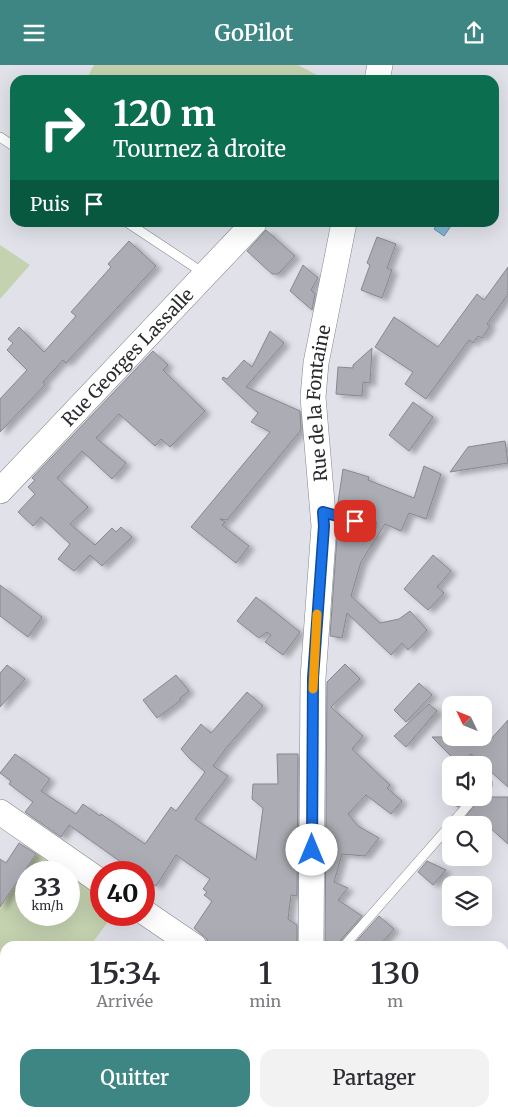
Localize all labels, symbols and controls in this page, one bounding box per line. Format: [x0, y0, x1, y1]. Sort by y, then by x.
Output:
icon: menu [20, 19, 48, 47]
text: GoPilot [215, 19, 293, 47]
icon: share [460, 19, 488, 47]
text: 120 m [113, 92, 216, 136]
icon: right [30, 95, 95, 160]
text: Tournez à droite [113, 135, 286, 163]
icon: arrive [80, 190, 108, 218]
text: Puis [30, 192, 70, 216]
street label: Rue Georges Lassalle [56, 283, 198, 431]
street label: Rue de la Fontaine [301, 323, 335, 483]
pin [334, 500, 376, 542]
icon: arrive [341, 507, 369, 535]
north arrow [442, 696, 492, 746]
map controls [442, 696, 492, 926]
button: sound [442, 756, 492, 806]
button: search [442, 816, 492, 866]
position arrow [285, 823, 337, 875]
speed limit sign: 40 [90, 861, 155, 926]
text: 33 [34, 871, 61, 903]
button: layers [442, 876, 492, 926]
text: km/h [32, 898, 63, 913]
text: 15:34 [89, 954, 160, 992]
text: 1 [259, 954, 272, 992]
text: 130 [370, 954, 420, 992]
text: Arrivée [96, 991, 153, 1011]
text: min [250, 991, 281, 1011]
text: m [387, 991, 403, 1011]
button: Quitter [20, 1049, 250, 1107]
button: Partager [260, 1049, 489, 1107]

